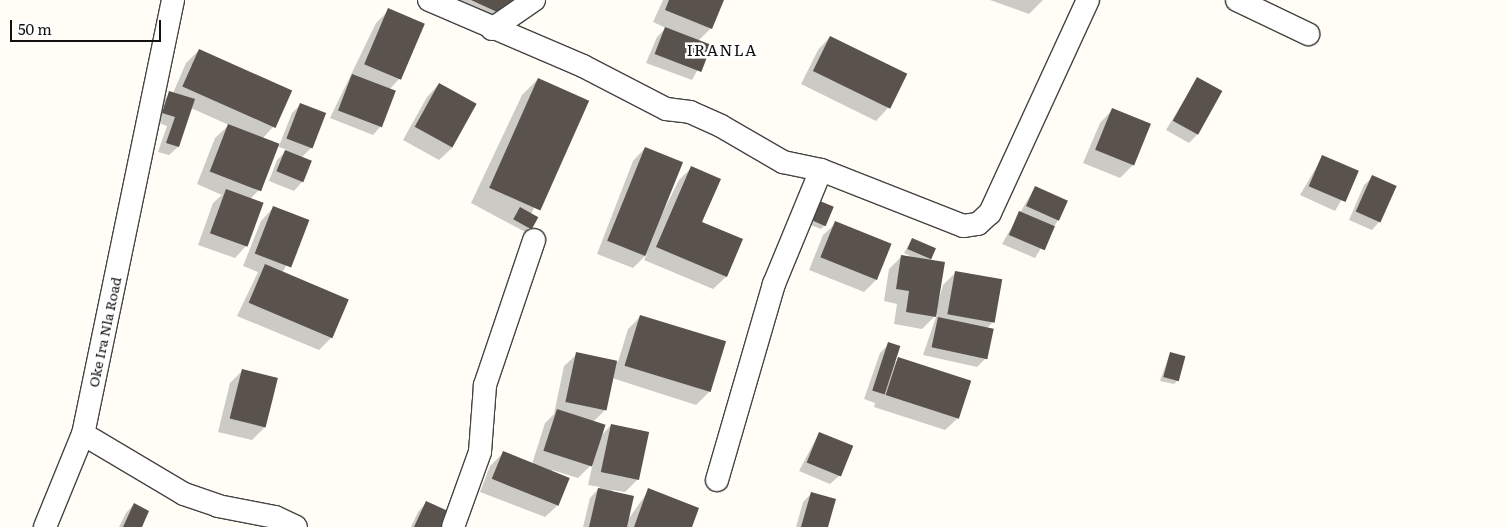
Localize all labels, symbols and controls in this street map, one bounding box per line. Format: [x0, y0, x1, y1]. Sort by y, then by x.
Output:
scale bar [12, 10, 164, 42]
text: 50 m [18, 17, 52, 40]
district label: IRANLA [686, 39, 758, 59]
street label: Oke Ira Nla Road [84, 275, 124, 389]

